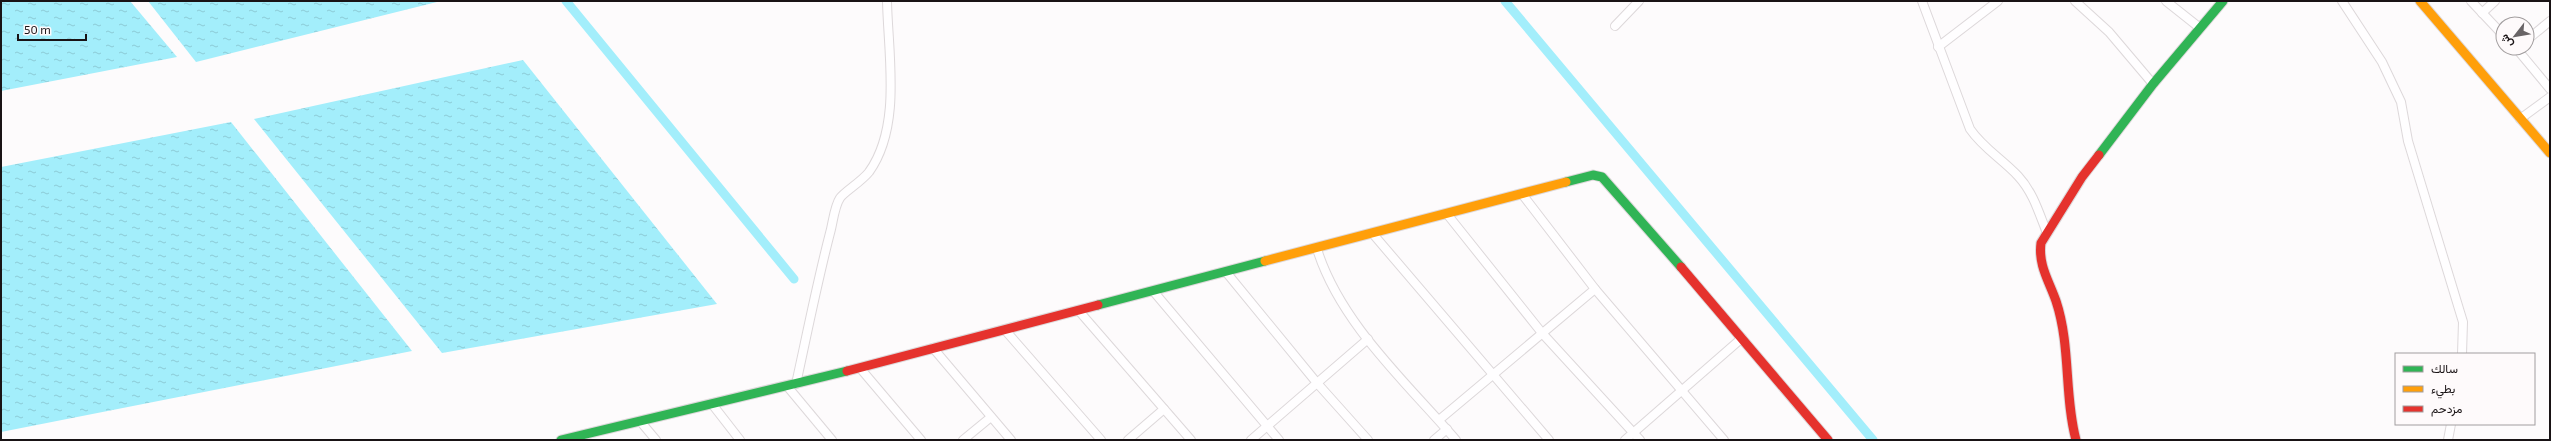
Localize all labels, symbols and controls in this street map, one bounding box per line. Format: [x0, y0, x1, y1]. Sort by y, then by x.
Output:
scale bar [18, 16, 86, 42]
north arrow [2495, 16, 2535, 56]
text: 50 m [24, 22, 51, 36]
text: ش [2497, 32, 2516, 50]
legend [2395, 353, 2535, 425]
text: سالك [2431, 361, 2458, 375]
text: بطيء [2431, 381, 2455, 399]
text: مزدحم [2431, 401, 2462, 417]

